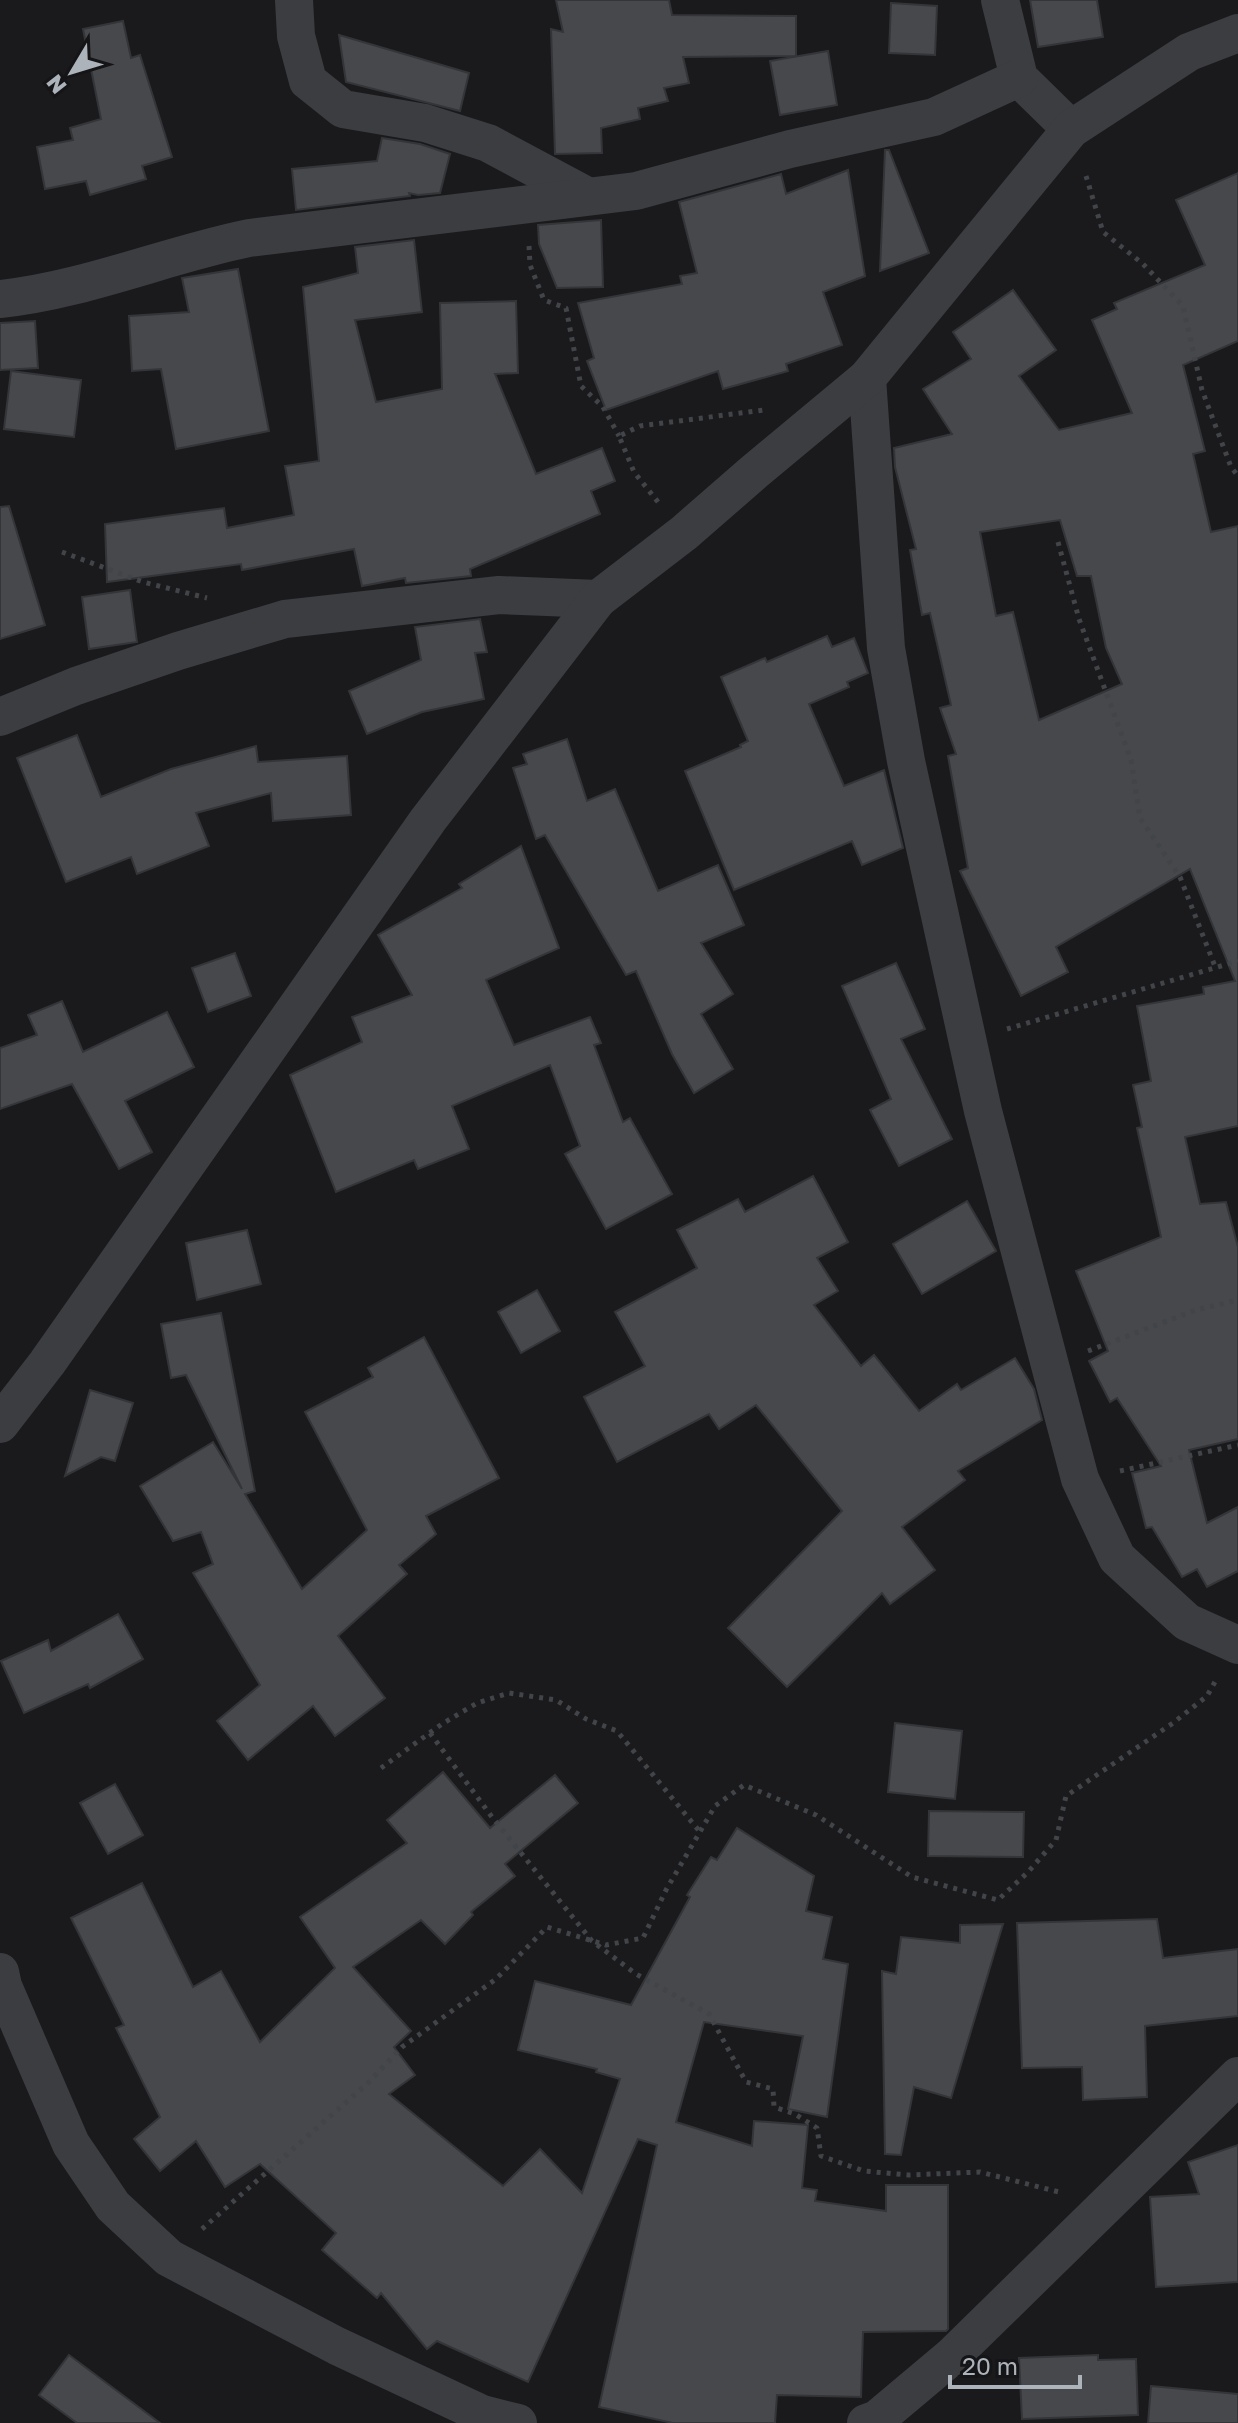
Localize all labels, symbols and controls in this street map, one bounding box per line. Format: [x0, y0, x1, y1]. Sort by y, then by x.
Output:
north arrow [32, 32, 112, 112]
text: N [40, 70, 72, 100]
scale bar [950, 2339, 1080, 2389]
text: 20 m [962, 2351, 1018, 2380]

